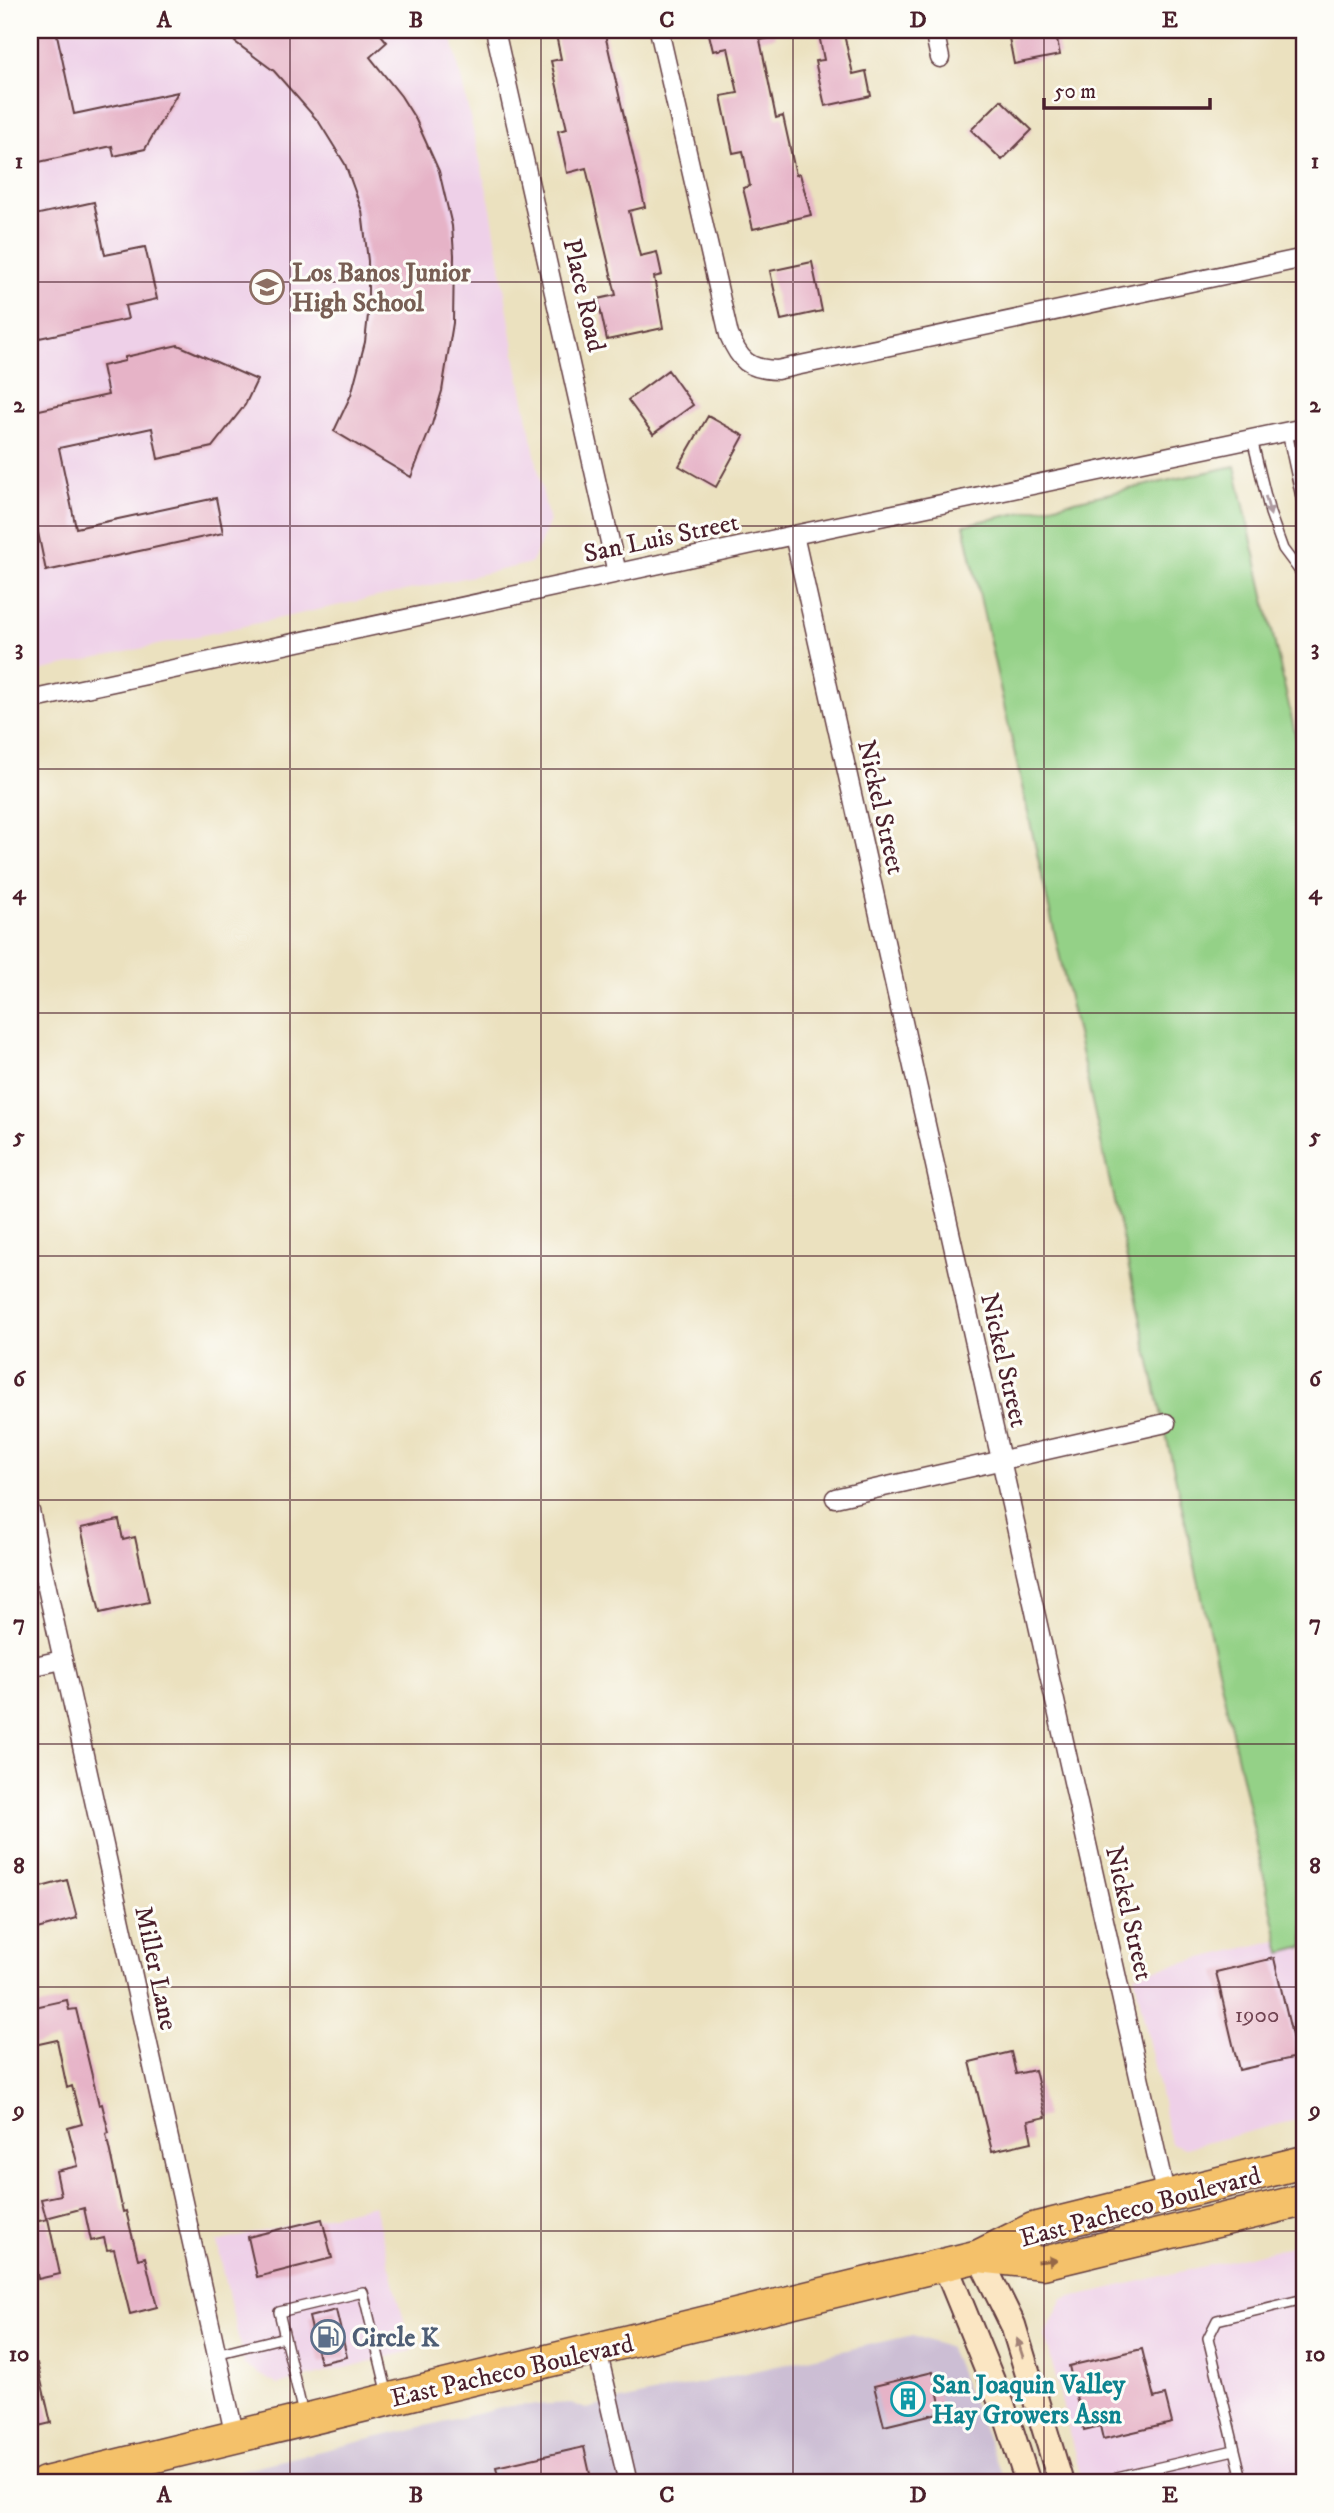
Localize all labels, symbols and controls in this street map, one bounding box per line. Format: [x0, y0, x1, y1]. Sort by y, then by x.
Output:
text: A [156, 6, 173, 35]
text: B [409, 6, 423, 35]
text: C [659, 6, 675, 35]
text: D [909, 6, 927, 35]
text: E [1162, 6, 1178, 35]
scale bar [1044, 66, 1210, 110]
text: 50 m [1054, 79, 1096, 105]
text: 1 [15, 147, 23, 176]
text: 1 [1311, 147, 1319, 176]
street label: Place Road [555, 235, 613, 355]
place label: Los Banos Junior High School [292, 257, 471, 320]
school or university icon: Los Banos Junior High School [248, 268, 286, 306]
text: 2 [13, 391, 25, 420]
text: 2 [1309, 391, 1321, 420]
one-way arrow [1263, 495, 1274, 517]
street label: San Luis Street [581, 506, 742, 571]
text: 3 [15, 634, 23, 663]
text: 3 [1311, 634, 1319, 663]
street label: Nickel Street [849, 737, 912, 878]
text: 4 [12, 878, 27, 907]
text: 4 [1308, 878, 1323, 907]
text: 5 [12, 1122, 25, 1151]
text: 5 [1308, 1122, 1321, 1151]
street label: Nickel Street [972, 1290, 1035, 1431]
text: 6 [13, 1365, 27, 1394]
text: 6 [1309, 1365, 1323, 1394]
text: 7 [13, 1609, 25, 1638]
text: 7 [1309, 1609, 1321, 1638]
street label: Nickel Street [1097, 1843, 1160, 1984]
text: 8 [13, 1852, 25, 1881]
text: 8 [1309, 1852, 1321, 1881]
street label: Miller Lane [126, 1903, 185, 2033]
house number: 1900 [1235, 2001, 1279, 2030]
text: 9 [11, 2096, 25, 2125]
text: 9 [1307, 2096, 1321, 2125]
street label: East Pacheco Boulevard [1016, 2159, 1265, 2256]
one-way arrow [1036, 2255, 1058, 2266]
fuel station icon: Circle K [309, 2318, 347, 2356]
place label: Circle K [352, 2322, 440, 2355]
street label: East Pacheco Boulevard [388, 2327, 637, 2415]
one-way arrow [1014, 2337, 1025, 2358]
text: 10 [9, 2340, 29, 2369]
text: 10 [1305, 2340, 1325, 2369]
place label: San Joaquin Valley Hay Growers Assn [932, 2369, 1126, 2432]
building icon: San Joaquin Valley Hay Growers Assn [889, 2380, 927, 2418]
text: A [156, 2481, 173, 2510]
text: B [409, 2481, 423, 2510]
text: C [659, 2481, 675, 2510]
text: D [909, 2481, 927, 2510]
text: E [1162, 2481, 1178, 2510]

